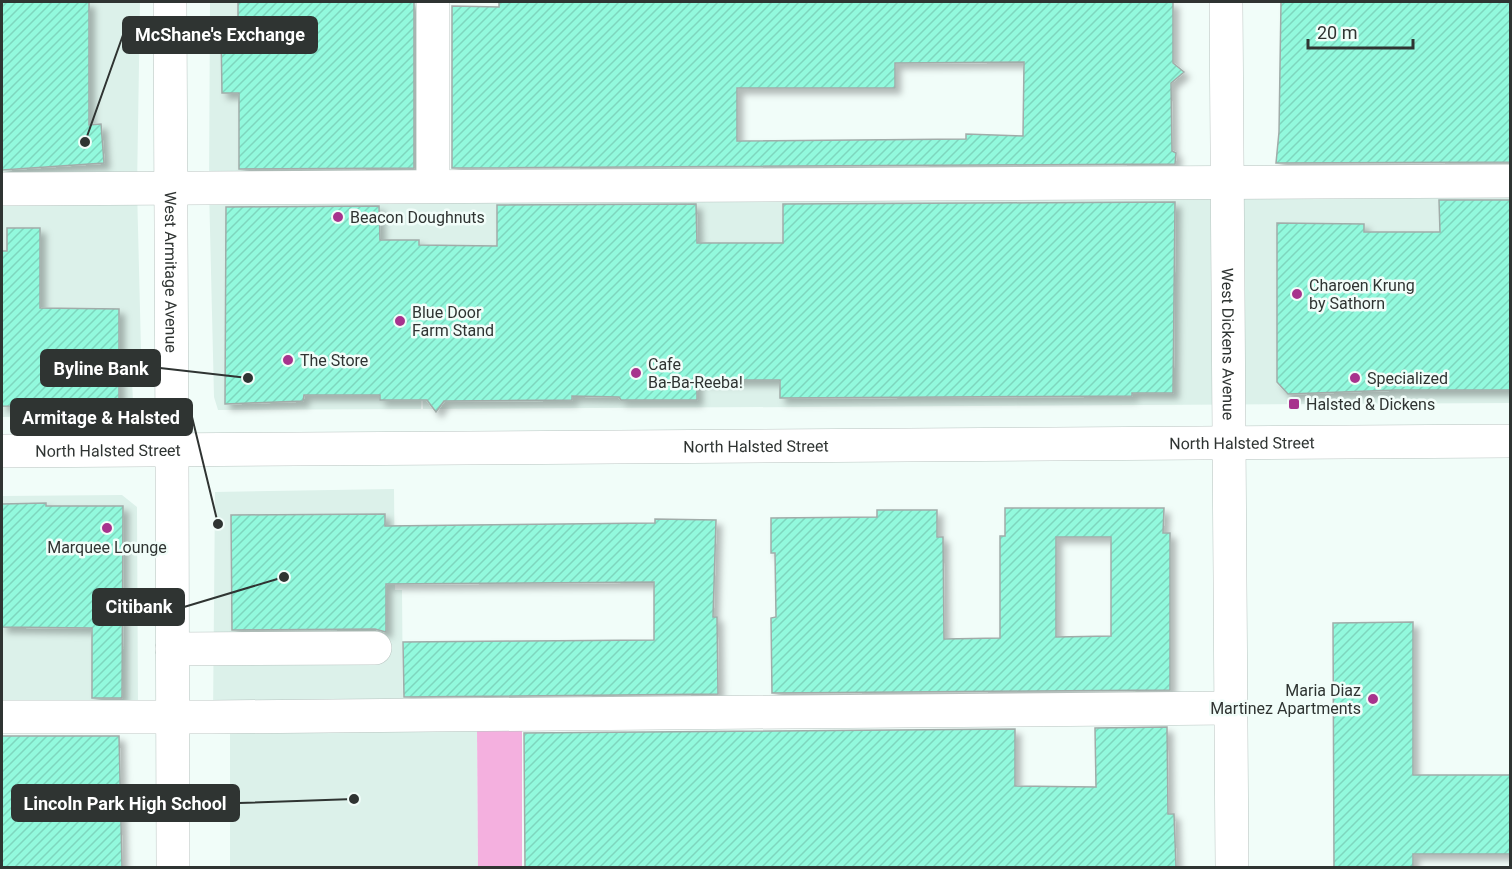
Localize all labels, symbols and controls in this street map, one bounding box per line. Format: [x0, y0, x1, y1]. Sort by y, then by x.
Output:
scale bar [1308, 12, 1413, 50]
callout: McShane's Exchange [123, 17, 317, 53]
text: 20 m [1317, 22, 1357, 43]
text: McShane's Exchange [135, 24, 305, 45]
street label: West Armitage Avenue [161, 191, 181, 353]
place label: Beacon Doughnuts [350, 208, 485, 227]
marker: Beacon Doughnuts [331, 210, 345, 224]
street label: West Dickens Avenue [1218, 268, 1238, 420]
place label: Charoen Krung by Sathorn [1309, 276, 1415, 313]
marker: Charoen Krung by Sathorn [1290, 287, 1304, 301]
place label: Blue Door Farm Stand [412, 303, 494, 340]
marker: Blue Door Farm Stand [393, 314, 407, 328]
callout: Byline Bank [41, 350, 160, 386]
place label: The Store [300, 351, 368, 370]
marker: The Store [281, 353, 295, 367]
place label: Cafe Ba-Ba-Reeba! [648, 355, 743, 392]
text: Byline Bank [53, 358, 149, 379]
marker: Cafe Ba-Ba-Reeba! [629, 366, 643, 380]
place label: Specialized [1367, 369, 1448, 388]
marker: Specialized [1348, 371, 1362, 385]
place label: Halsted & Dickens [1306, 395, 1435, 414]
marker: Halsted & Dickens [1287, 397, 1301, 411]
callout: Armitage & Halsted [11, 399, 192, 435]
text: Armitage & Halsted [22, 407, 180, 428]
street label: North Halsted Street [1169, 433, 1315, 453]
street label: North Halsted Street [683, 436, 829, 456]
street label: North Halsted Street [35, 440, 181, 460]
marker: Marquee Lounge [100, 521, 114, 535]
place label: Marquee Lounge [47, 538, 167, 557]
callout: Citibank [93, 589, 184, 625]
text: Citibank [106, 596, 173, 617]
place label: Maria Diaz Martinez Apartments [1210, 681, 1361, 718]
marker: Maria Diaz Martinez Apartments [1366, 692, 1380, 706]
callout: Lincoln Park High School [12, 785, 239, 821]
text: Lincoln Park High School [23, 793, 227, 814]

